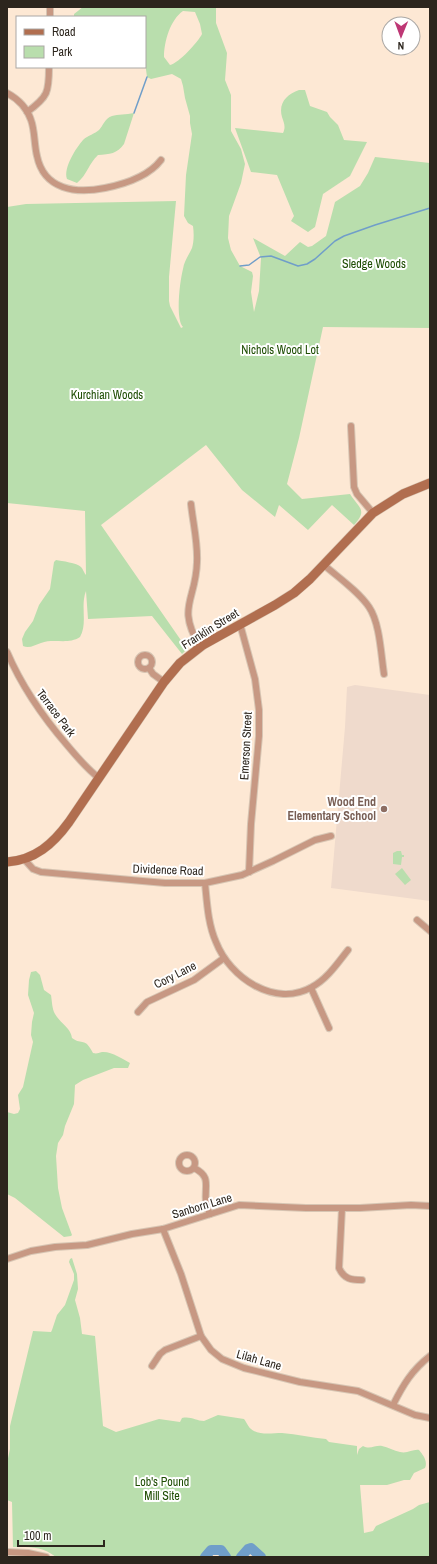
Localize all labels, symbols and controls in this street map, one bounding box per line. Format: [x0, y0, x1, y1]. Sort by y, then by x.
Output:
legend [16, 16, 146, 68]
north arrow [381, 16, 421, 56]
text: Road [52, 24, 76, 40]
text: N [397, 39, 404, 53]
text: Park [52, 44, 72, 60]
park label: Sledge Woods [342, 256, 406, 272]
park label: Nichols Wood Lot [241, 342, 319, 358]
park label: Kurchian Woods [71, 387, 143, 403]
street label: Franklin Street [178, 605, 242, 653]
street label: Terrace Park [33, 686, 79, 740]
street label: Emerson Street [236, 711, 256, 781]
place label: Wood End Elementary School [287, 794, 376, 824]
marker: Wood End Elementary School [379, 804, 389, 814]
street label: Dividence Road [132, 861, 204, 879]
street label: Cory Lane [151, 958, 199, 992]
street label: Sanborn Lane [170, 1189, 234, 1223]
street label: Lilah Lane [235, 1346, 283, 1374]
park label: Lob's Pound Mill Site [135, 1474, 189, 1504]
scale bar [18, 1522, 104, 1548]
text: 100 m [24, 1528, 51, 1544]

